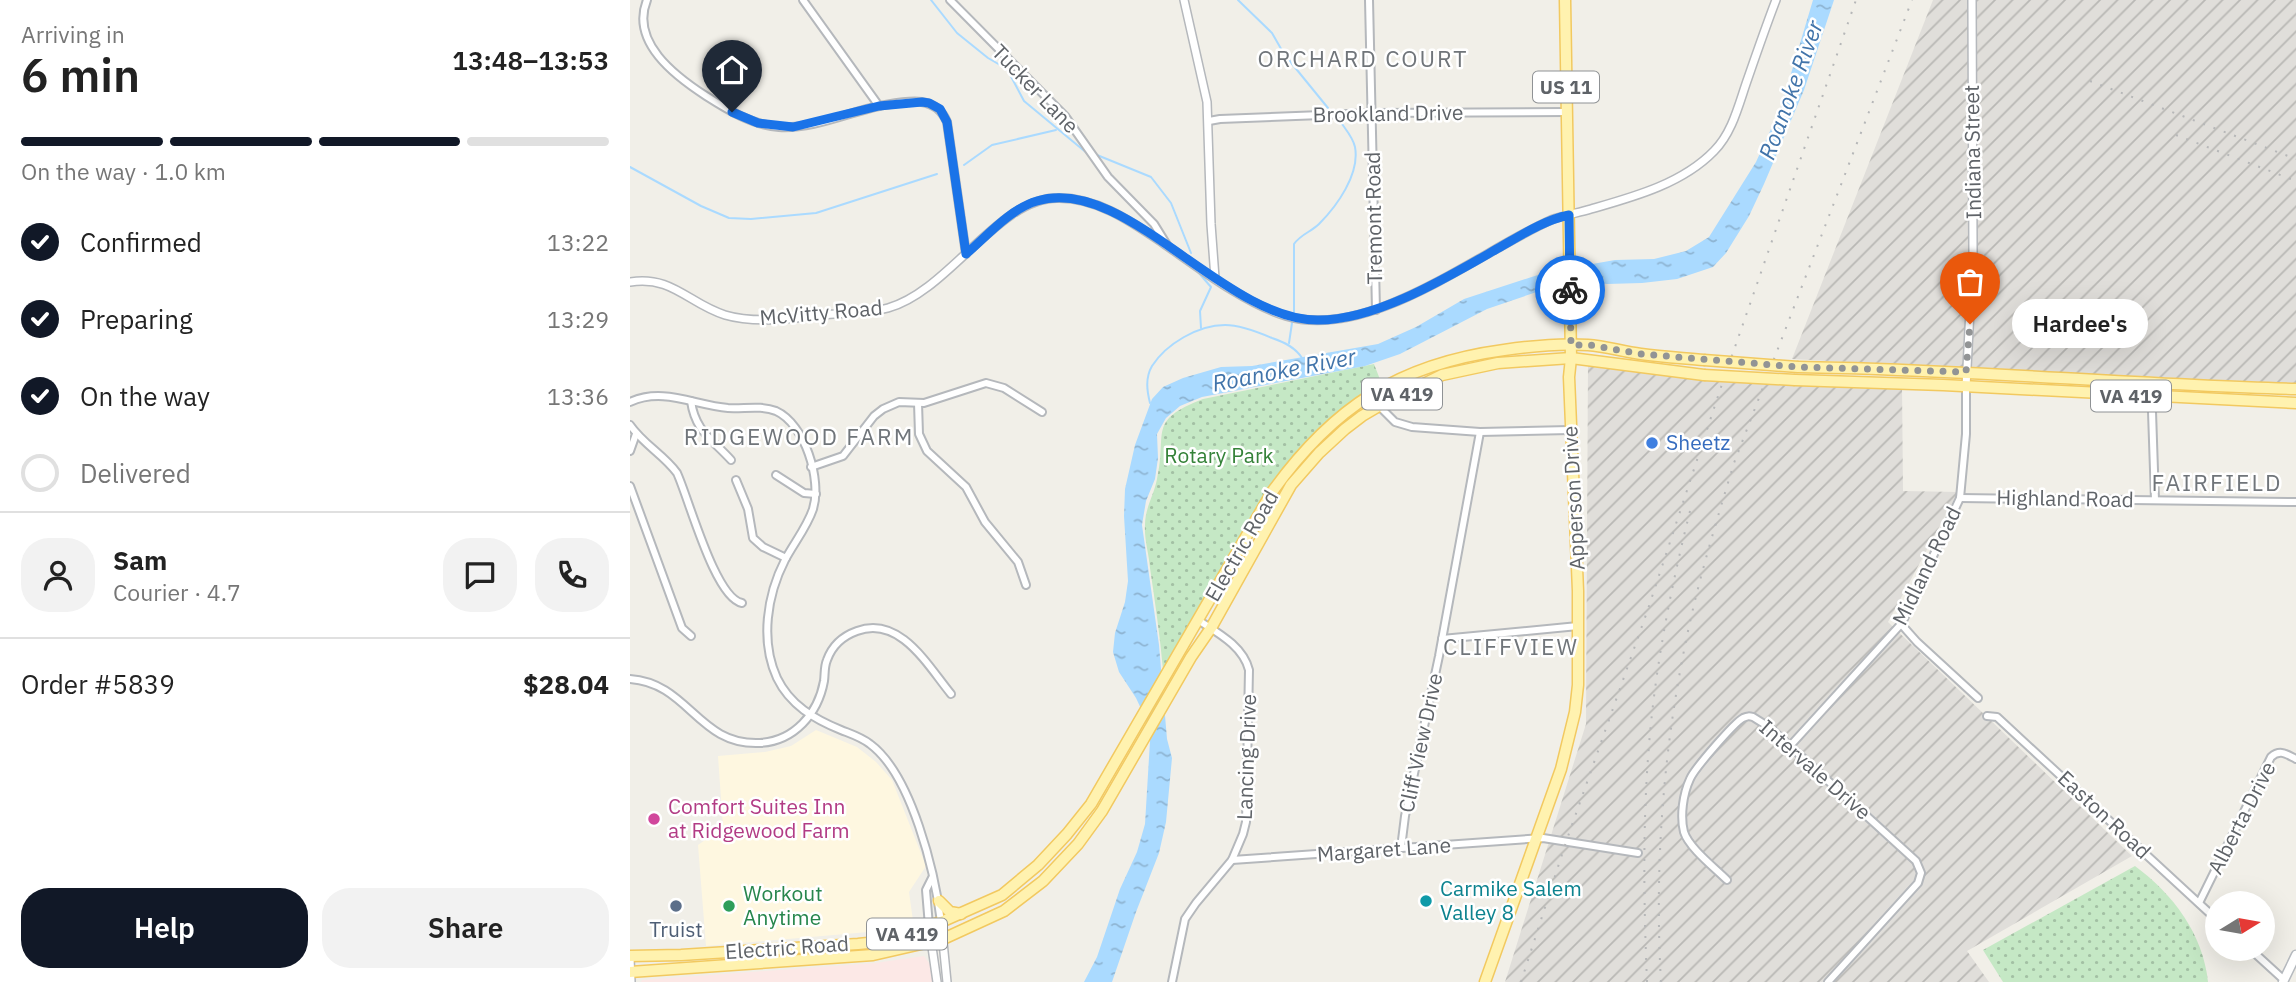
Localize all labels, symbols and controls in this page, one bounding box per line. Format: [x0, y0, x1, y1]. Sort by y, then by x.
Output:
water label: Roanoke River [1751, 16, 1829, 163]
text: Arriving in [21, 19, 125, 49]
street label: Tucker Lane [986, 38, 1085, 139]
pin [702, 40, 762, 112]
text: 13:48–13:53 [452, 43, 609, 77]
district label: ORCHARD COURT [1258, 43, 1468, 73]
text: 6 min [21, 45, 140, 105]
icon: home [713, 51, 751, 89]
road number: US 11 [1533, 72, 1599, 102]
street label: Indiana Street [1957, 84, 1987, 220]
street label: Brookland Drive [1312, 98, 1464, 128]
street label: Tremont Road [1358, 151, 1388, 285]
text: On the way · 1.0 km [21, 156, 226, 186]
icon: check [21, 223, 59, 261]
text: Confirmed [80, 225, 202, 259]
text: 13:22 [547, 227, 609, 257]
pin [1940, 252, 2000, 324]
courier [1535, 255, 1605, 325]
icon: bag [1951, 263, 1989, 301]
icon: bike [1551, 271, 1589, 309]
street label: McVitty Road [758, 293, 884, 331]
icon: check [21, 300, 59, 338]
callout: Hardee's [2012, 300, 2148, 348]
text: Preparing [80, 302, 193, 336]
text: 13:29 [547, 304, 609, 334]
text: Hardee's [2033, 308, 2127, 338]
water label: Roanoke River [1209, 340, 1359, 398]
icon: check [21, 377, 59, 415]
road number: VA 419 [1362, 378, 1442, 410]
text: On the way [80, 379, 210, 413]
road number: VA 419 [2091, 380, 2171, 412]
text: 13:36 [547, 381, 609, 411]
district label: RIDGEWOOD FARM [684, 421, 914, 451]
street label: Apperson Drive [1555, 425, 1591, 571]
place label: Sheetz [1666, 428, 1731, 456]
marker: Sheetz [1644, 435, 1660, 451]
park label: Rotary Park [1164, 441, 1274, 469]
text: Delivered [80, 456, 191, 490]
district label: FAIRFIELD [2152, 467, 2282, 497]
street label: Highland Road [1996, 483, 2134, 513]
street label: Electric Road [1198, 485, 1284, 606]
street label: Midland Road [1885, 502, 1967, 630]
button: person [21, 538, 95, 612]
button: chat [443, 538, 517, 612]
button: phone [535, 538, 609, 612]
text: Sam [113, 543, 167, 577]
text: Courier · 4.7 [113, 577, 241, 607]
district label: CLIFFVIEW [1443, 631, 1579, 661]
text: Order #5839 [21, 667, 175, 701]
text: $28.04 [523, 667, 609, 701]
street label: Cliff View Drive [1392, 671, 1448, 815]
street label: Lancing Drive [1230, 693, 1262, 821]
street label: Intervale Drive [1754, 713, 1877, 826]
street label: Alberta Drive [2201, 756, 2281, 879]
street label: Easton Road [2052, 764, 2157, 865]
place label: Comfort Suites Inn at Ridgewood Farm [668, 792, 850, 844]
marker: Comfort Suites Inn at Ridgewood Farm [646, 811, 662, 827]
street label: Margaret Lane [1316, 830, 1452, 868]
place label: Carmike Salem Valley 8 [1440, 874, 1582, 926]
place label: Workout Anytime [743, 879, 823, 931]
button: Help [21, 888, 308, 968]
button: Share [322, 888, 609, 968]
north arrow [2205, 891, 2275, 961]
map controls [2205, 891, 2275, 961]
marker: Carmike Salem Valley 8 [1418, 893, 1434, 909]
marker: Truist [668, 898, 684, 914]
marker: Workout Anytime [721, 898, 737, 914]
place label: Truist [649, 915, 703, 943]
road number: VA 419 [867, 918, 947, 950]
street label: Electric Road [724, 929, 850, 965]

